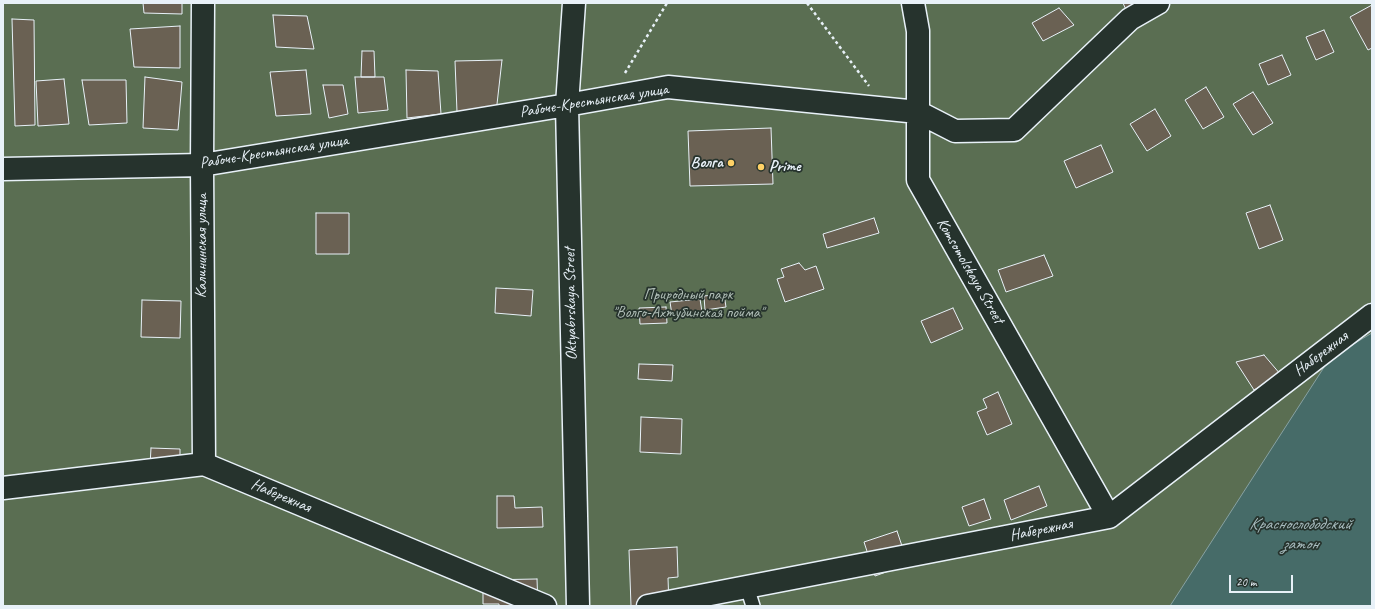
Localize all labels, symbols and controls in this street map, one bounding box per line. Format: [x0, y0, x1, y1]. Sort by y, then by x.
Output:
street label: Рабоче-Крестьянская улица [518, 80, 670, 122]
street label: Рабоче-Крестьянская улица [198, 131, 350, 173]
place label: Волга [690, 153, 723, 173]
place label: Prime [769, 157, 801, 177]
marker: Волга [726, 158, 736, 168]
marker: Prime [756, 162, 766, 172]
street label: Калининская улица [192, 194, 212, 298]
street label: Komsomolskaya Street [932, 215, 1008, 327]
street label: Oktyabrskaya Street [560, 247, 582, 361]
park label: Природный парк "Волго-Ахтубинская пойма" [612, 285, 764, 323]
street label: Набережная [1290, 327, 1352, 381]
street label: Набережная [248, 475, 314, 517]
street label: Набережная [1008, 515, 1074, 545]
water label: Краснослободский затон [1249, 515, 1351, 555]
scale bar [1231, 567, 1295, 593]
text: 20 m [1236, 574, 1256, 590]

